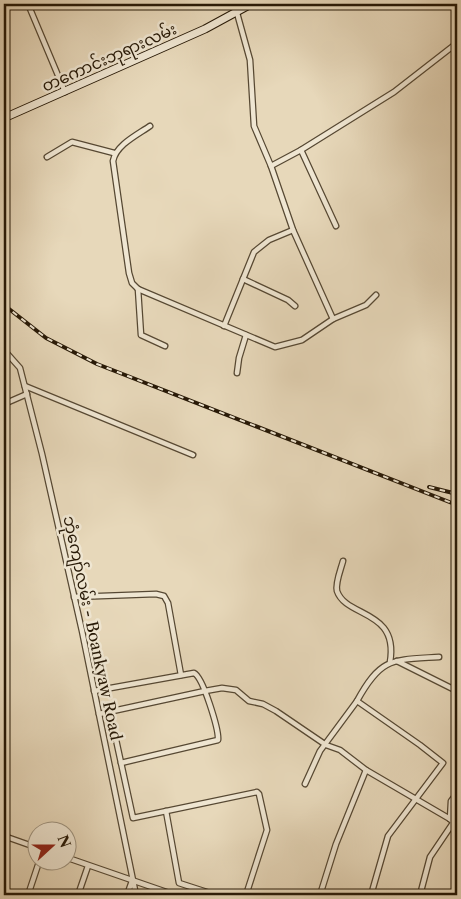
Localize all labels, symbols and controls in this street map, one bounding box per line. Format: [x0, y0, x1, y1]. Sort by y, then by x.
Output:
street label: တကောင်းဘုရားလမ်း [38, 17, 181, 100]
street label: ဘုံကျော်လမ်း - Boankyaw Road [55, 514, 128, 743]
north arrow [28, 822, 78, 872]
text: N [54, 832, 75, 850]

